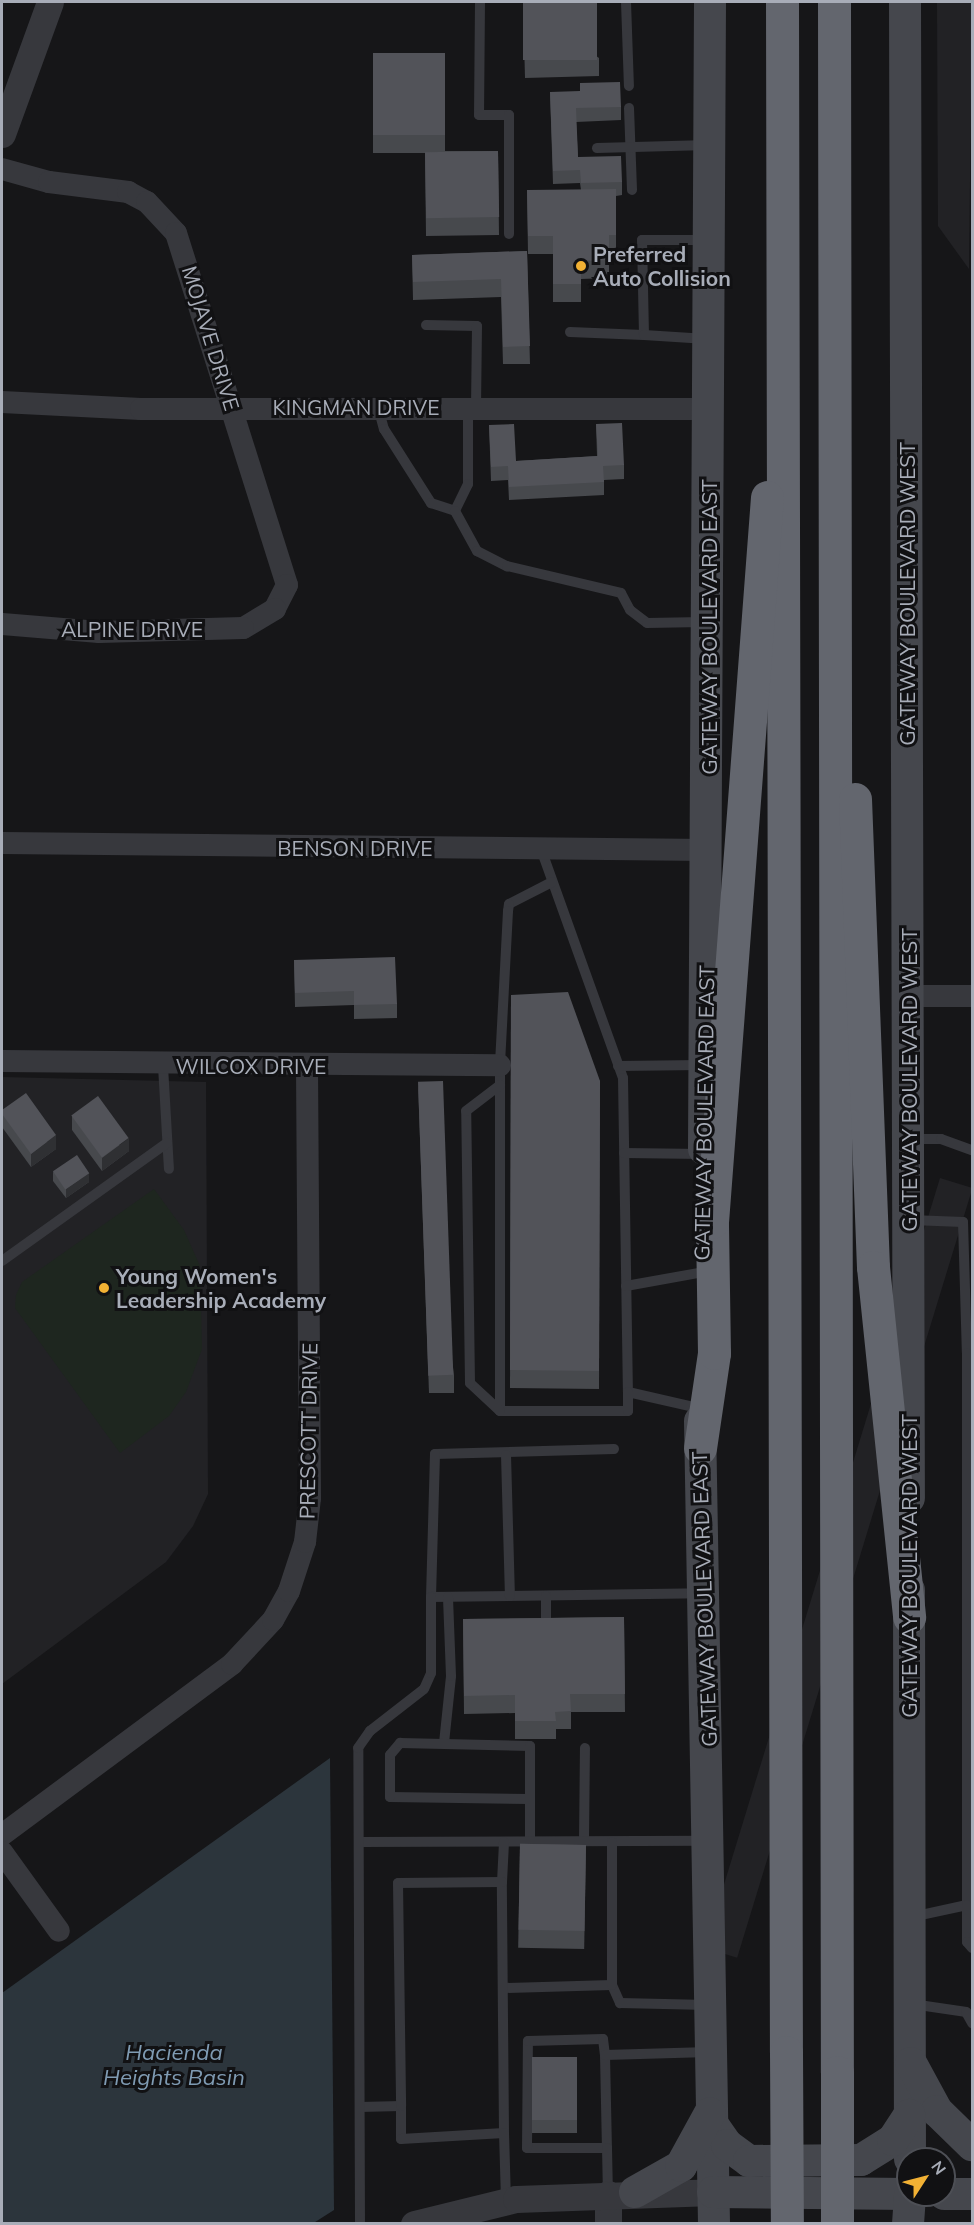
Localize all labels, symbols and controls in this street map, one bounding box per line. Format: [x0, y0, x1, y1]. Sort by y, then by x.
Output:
place label: Preferred Auto Collision [593, 241, 731, 291]
marker: Preferred Auto Collision [574, 259, 588, 273]
street label: MOJAVE DRIVE [177, 263, 245, 413]
street label: KINGMAN DRIVE [272, 394, 440, 420]
street label: GATEWAY BOULEVARD WEST [894, 442, 920, 746]
street label: GATEWAY BOULEVARD EAST [696, 479, 722, 775]
street label: ALPINE DRIVE [61, 616, 203, 642]
street label: BENSON DRIVE [277, 835, 433, 861]
street label: GATEWAY BOULEVARD WEST [896, 928, 922, 1232]
street label: GATEWAY BOULEVARD EAST [689, 965, 719, 1261]
street label: WILCOX DRIVE [176, 1053, 326, 1079]
place label: Young Women's Leadership Academy [116, 1263, 326, 1313]
marker: Young Women's Leadership Academy [97, 1281, 111, 1295]
street label: PRESCOTT DRIVE [294, 1343, 322, 1519]
street label: GATEWAY BOULEVARD WEST [896, 1414, 922, 1718]
street label: GATEWAY BOULEVARD EAST [686, 1451, 722, 1747]
water label: Hacienda Heights Basin [103, 2039, 245, 2090]
north arrow [896, 2147, 956, 2207]
text: N [927, 2157, 951, 2178]

